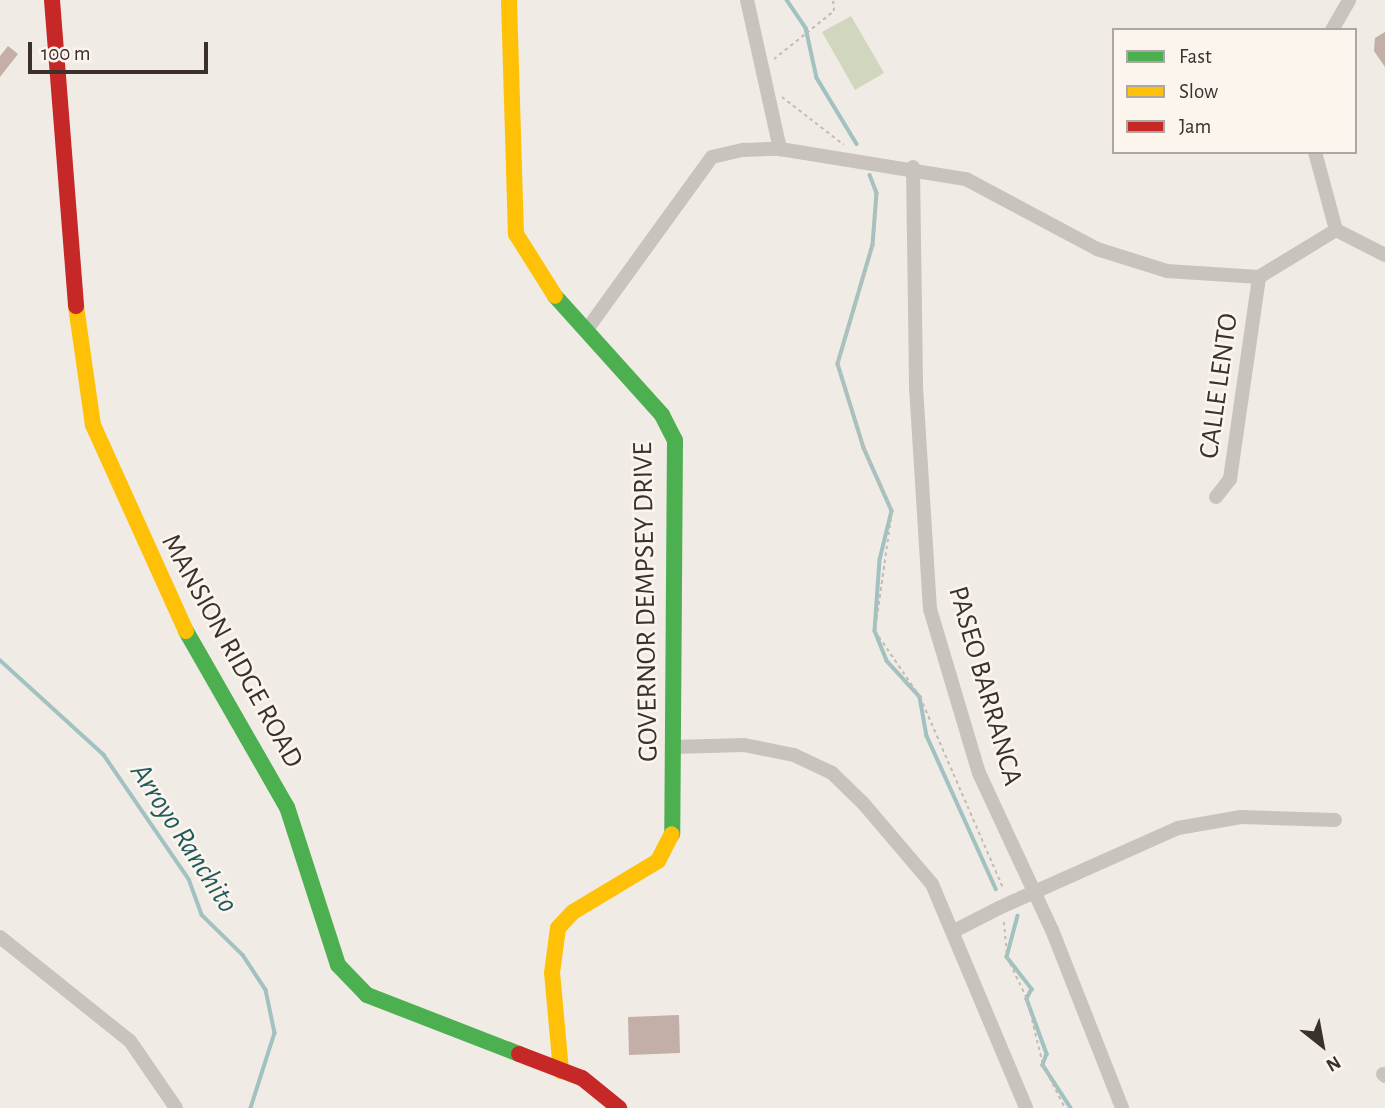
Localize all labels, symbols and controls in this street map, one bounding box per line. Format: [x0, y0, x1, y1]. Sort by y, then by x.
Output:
scale bar [32, 28, 212, 72]
legend [1112, 28, 1357, 154]
text: 100 m [41, 43, 91, 64]
text: Fast [1179, 46, 1212, 67]
text: Slow [1179, 81, 1218, 102]
text: Jam [1179, 116, 1211, 137]
street label: CALLE LENTO [1192, 311, 1246, 461]
street label: GOVERNOR DEMPSEY DRIVE [626, 442, 666, 762]
street label: MANSION RIDGE ROAD [154, 528, 310, 774]
street label: PASEO BARRANCA [940, 582, 1030, 790]
water label: Arroyo Ranchito [122, 756, 246, 920]
north arrow [1287, 1010, 1357, 1080]
text: N [1323, 1052, 1344, 1075]

